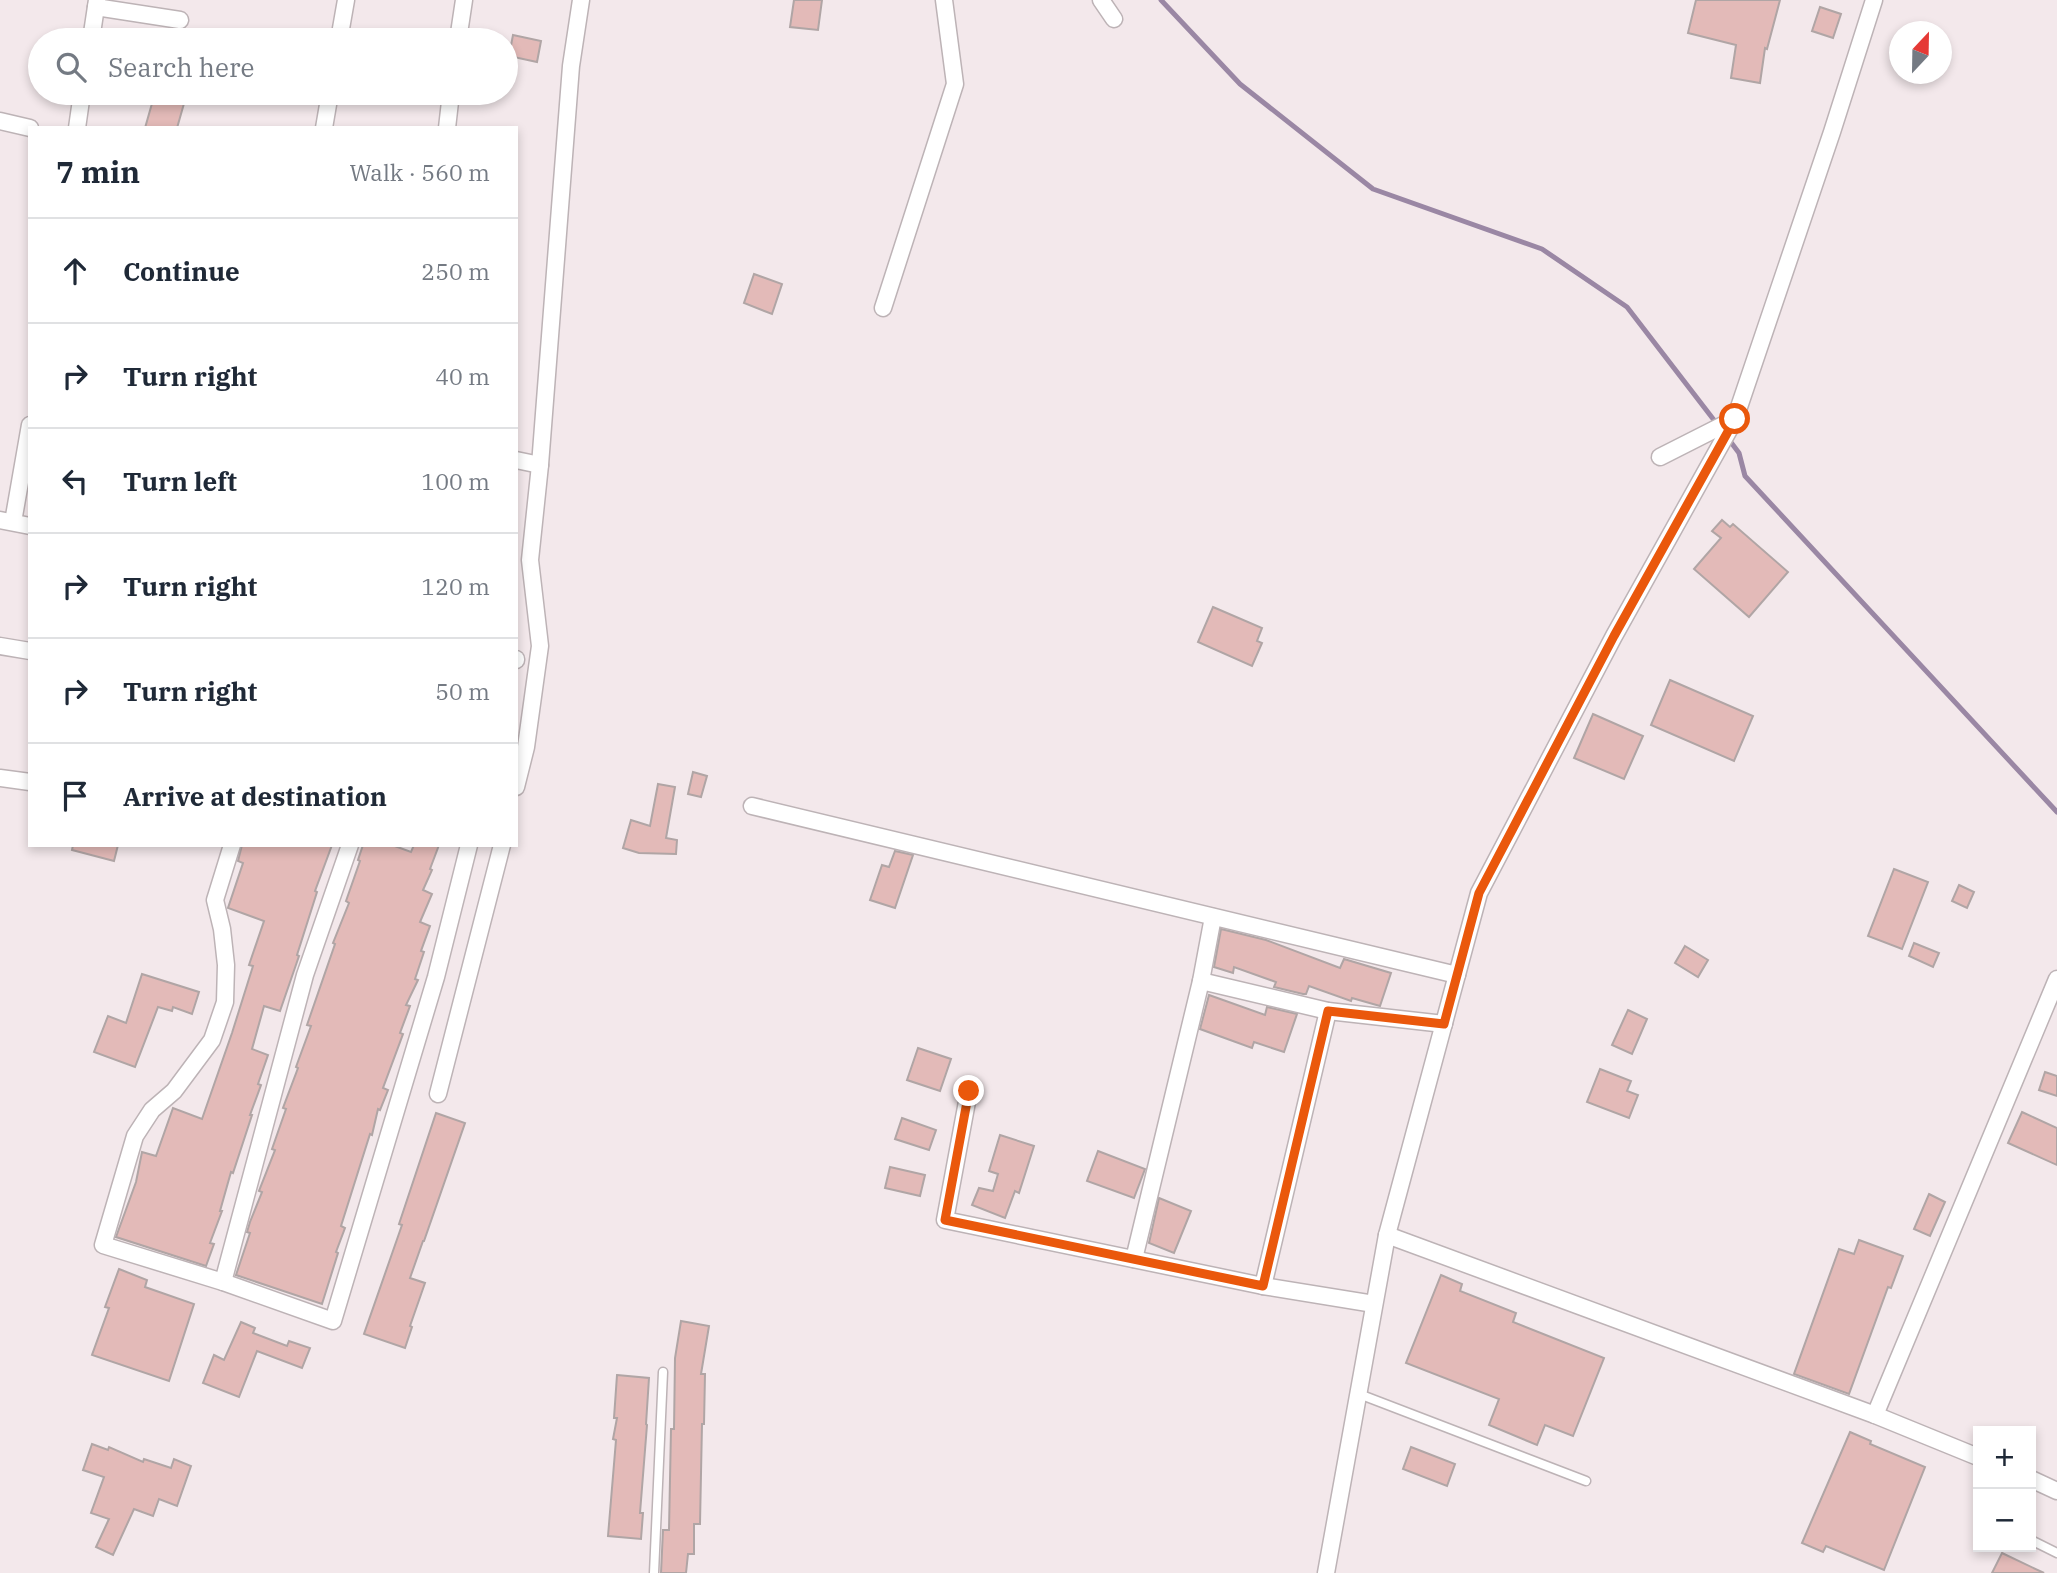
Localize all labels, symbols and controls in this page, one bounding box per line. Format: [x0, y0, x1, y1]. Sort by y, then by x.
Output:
north arrow [1889, 21, 1952, 84]
search box [28, 28, 518, 105]
icon: search [52, 48, 90, 86]
text: Search here [108, 50, 254, 84]
text: 7 min [56, 152, 140, 191]
text: Walk · 560 m [349, 157, 490, 187]
icon: ahead [56, 252, 94, 290]
text: Continue [123, 254, 240, 288]
text: 250 m [421, 256, 490, 286]
icon: right [56, 357, 94, 395]
text: Turn right [123, 359, 257, 393]
text: 40 m [435, 361, 490, 391]
route start [1719, 403, 1750, 434]
icon: left [56, 462, 94, 500]
text: Turn left [123, 464, 237, 498]
text: 100 m [421, 466, 490, 496]
icon: right [56, 567, 94, 605]
text: Turn right [123, 569, 257, 603]
text: 120 m [421, 571, 490, 601]
icon: right [56, 672, 94, 710]
text: Turn right [123, 674, 257, 708]
text: 50 m [435, 676, 490, 706]
icon: arrive [56, 777, 94, 815]
text: Arrive at destination [123, 779, 387, 813]
route end [953, 1075, 984, 1106]
map controls [1973, 1426, 2036, 1552]
button: + [1973, 1426, 2036, 1489]
button: − [1973, 1489, 2036, 1552]

